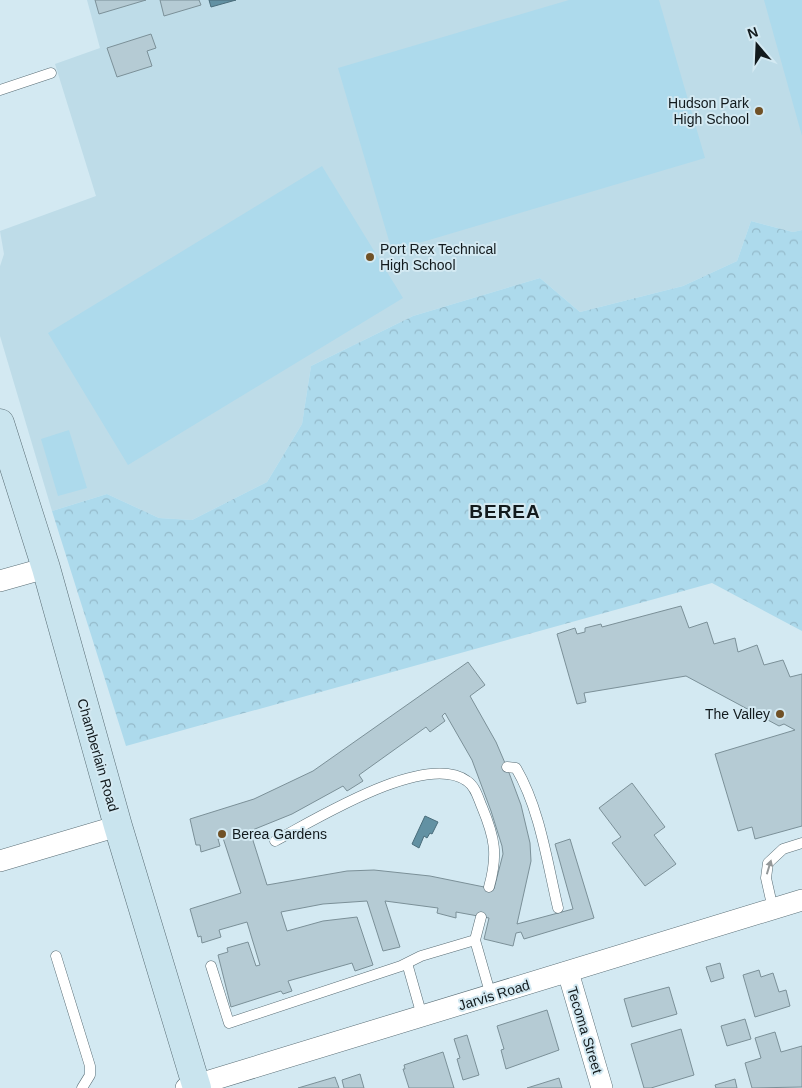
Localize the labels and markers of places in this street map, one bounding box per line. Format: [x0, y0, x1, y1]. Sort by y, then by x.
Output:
place label: Hudson Park High School [668, 95, 750, 127]
marker: Hudson Park High School [753, 105, 765, 117]
place label: Port Rex Technical High School [380, 241, 496, 273]
marker: Port Rex Technical High School [364, 251, 376, 263]
place label: The Valley [705, 706, 770, 722]
marker: The Valley [774, 708, 786, 720]
place label: Berea Gardens [232, 826, 327, 842]
marker: Berea Gardens [216, 828, 228, 840]

